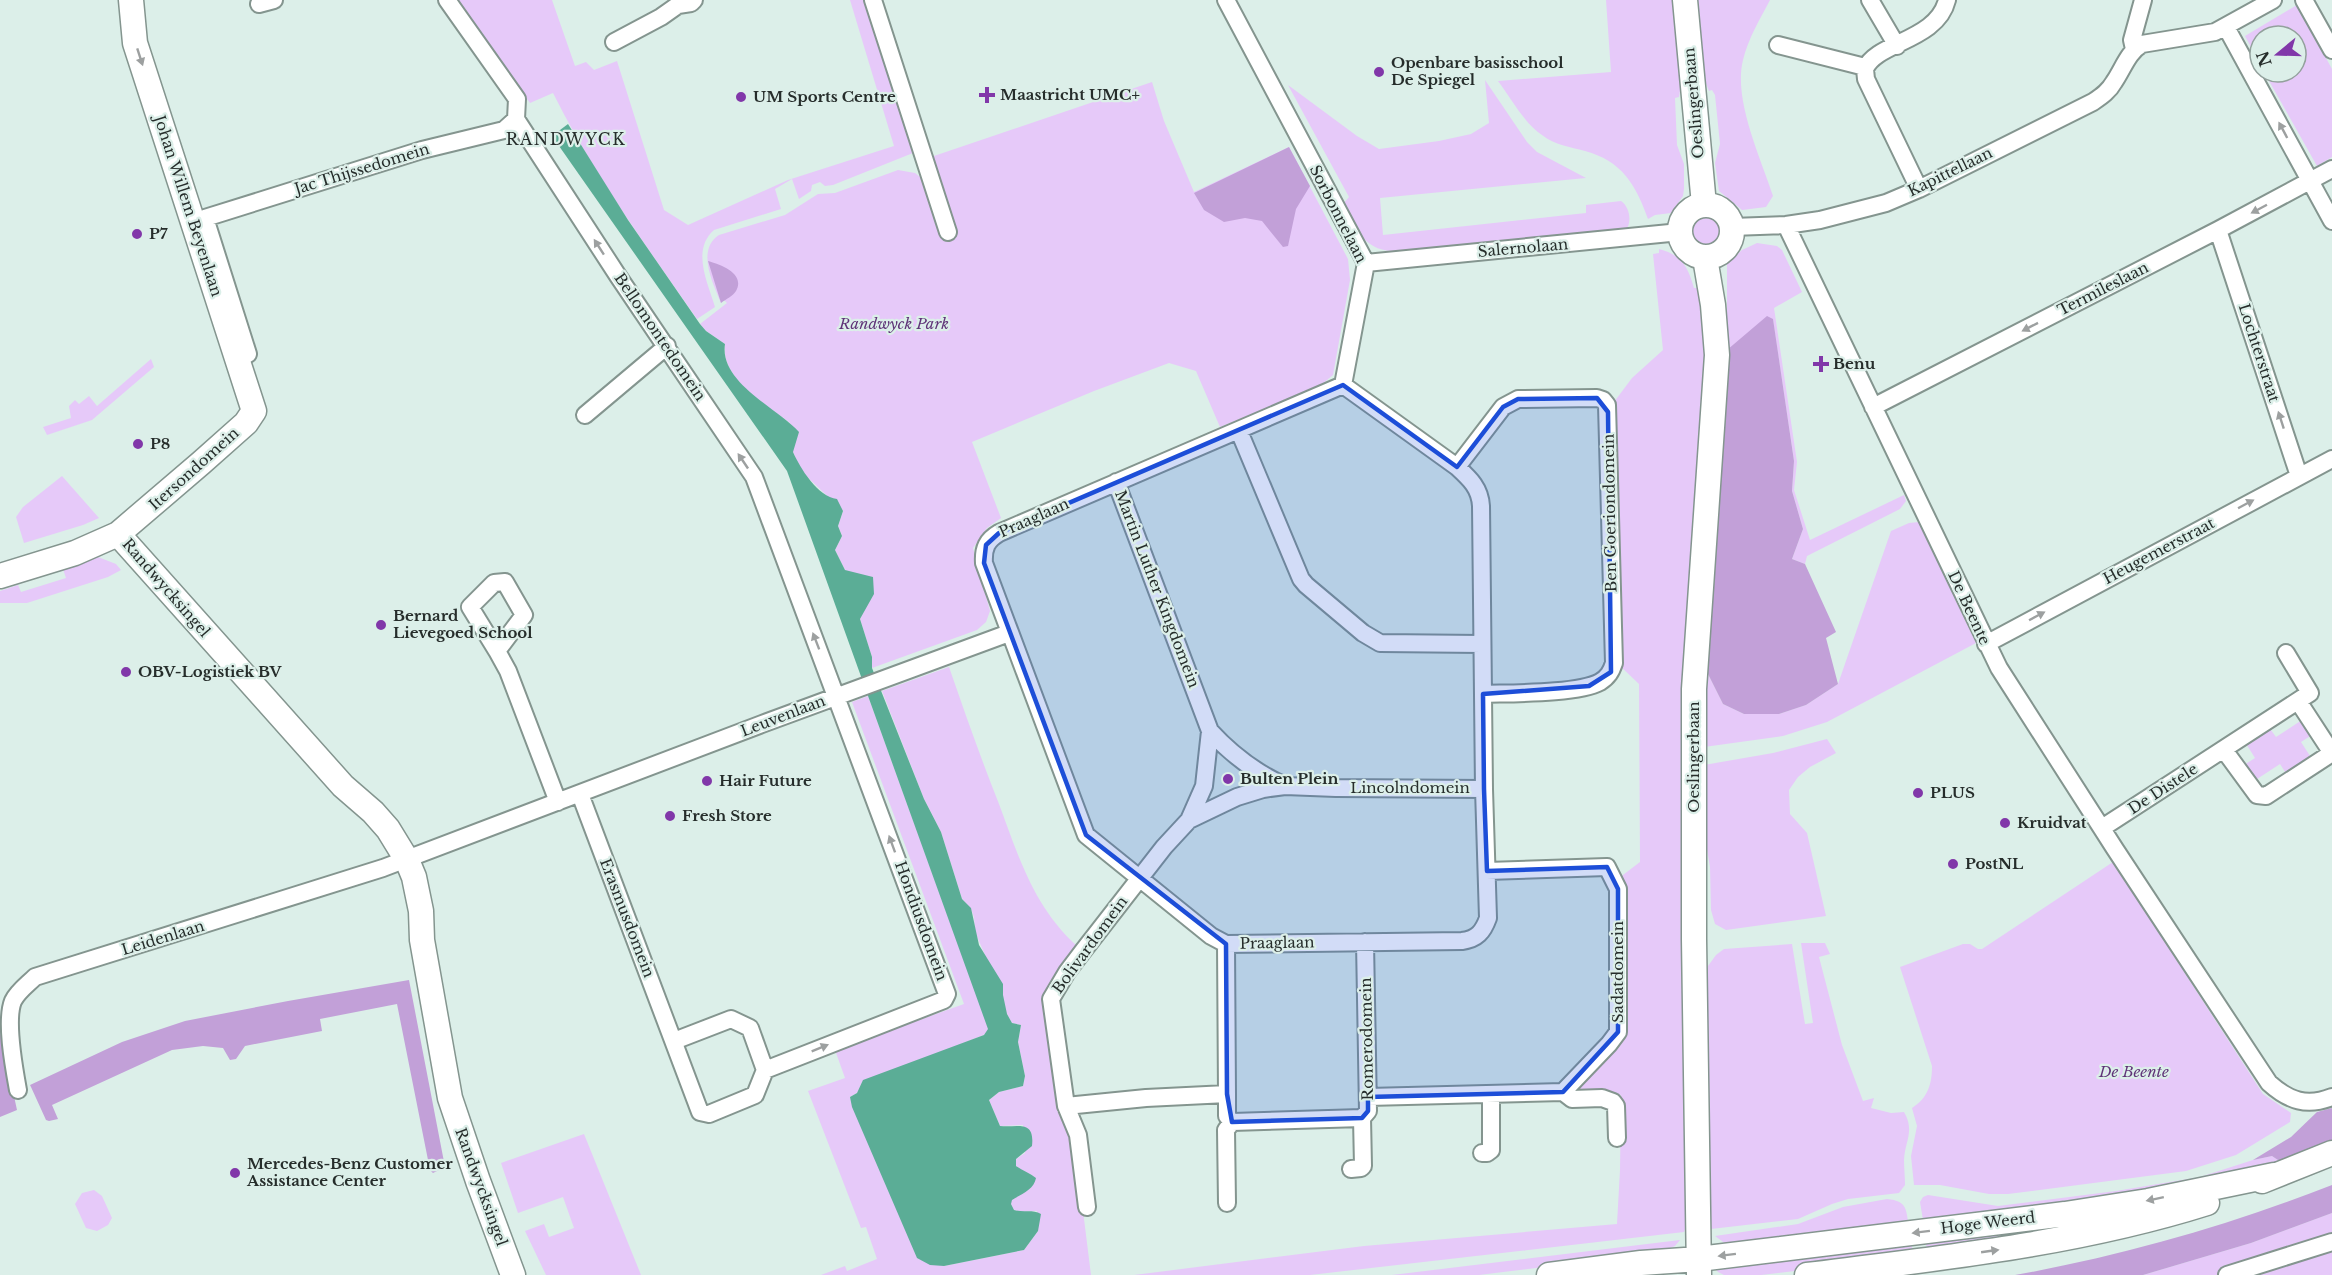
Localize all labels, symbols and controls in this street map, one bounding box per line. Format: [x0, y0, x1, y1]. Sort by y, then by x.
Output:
north arrow [2248, 24, 2308, 84]
street label: Oeslingerbaan [1679, 47, 1708, 159]
one-way arrow [135, 48, 145, 66]
text: N [2252, 49, 2276, 69]
place label: Openbare basisschool De Spiegel [1391, 53, 1564, 89]
marker: Openbare basisschool De Spiegel [1372, 65, 1386, 79]
place label: Maastricht UMC+ [1000, 85, 1140, 104]
marker: Maastricht UMC+ [978, 86, 996, 104]
place label: UM Sports Centre [753, 87, 896, 106]
marker: UM Sports Centre [734, 90, 748, 104]
street label: Johan Willem Beyenlaan [150, 111, 227, 299]
one-way arrow [2278, 121, 2288, 138]
district label: RANDWYCK [506, 129, 626, 149]
street label: Jac Thijssedomein [290, 139, 432, 199]
street label: Kapittellaan [1904, 143, 1995, 200]
street label: Sorbonnelaan [1306, 162, 1371, 266]
one-way arrow [2250, 204, 2267, 214]
place label: P7 [149, 224, 168, 243]
marker: P7 [130, 227, 144, 241]
street label: Salernolaan [1477, 234, 1569, 261]
one-way arrow [594, 239, 605, 255]
street label: Termileslaan [2054, 258, 2151, 320]
street label: Bellomontedomein [611, 269, 710, 404]
street label: Lochterstraat [2235, 301, 2284, 405]
park label: Randwyck Park [838, 314, 949, 333]
one-way arrow [2021, 323, 2038, 332]
place label: Benu [1833, 354, 1876, 373]
marker: Benu [1814, 357, 1828, 371]
one-way arrow [2275, 411, 2285, 429]
street label: Itersondomein [145, 423, 243, 514]
place label: P8 [150, 434, 170, 453]
street label: Ben Goeriondomein [1599, 434, 1620, 593]
marker: P8 [131, 437, 145, 451]
one-way arrow [738, 453, 749, 469]
street label: Martin Luther Kingdomein [1111, 487, 1204, 690]
street label: Praaglaan [996, 494, 1072, 541]
one-way arrow [2238, 499, 2255, 509]
street label: Heugemerstraat [2100, 513, 2218, 588]
street label: Randwycksingel [118, 534, 214, 641]
street label: De Beente [1944, 568, 1995, 648]
place label: Bernard Lievegoed School [393, 606, 533, 642]
one-way arrow [2029, 611, 2046, 621]
marker: Bernard Lievegoed School [374, 618, 388, 632]
one-way arrow [811, 632, 821, 650]
place label: OBV-Logistiek BV [138, 662, 283, 681]
marker: OBV-Logistiek BV [119, 665, 133, 679]
street label: Leuvenlaan [738, 691, 828, 740]
street label: Oeslingerbaan [1684, 701, 1703, 813]
street label: De Distele [2124, 759, 2201, 818]
place label: Bulten Plein [1240, 769, 1338, 788]
place label: Hair Future [719, 771, 812, 790]
marker: Bulten Plein [1221, 772, 1235, 786]
marker: Hair Future [700, 774, 714, 788]
street label: Lincolndomein [1350, 778, 1470, 797]
place label: PLUS [1930, 783, 1975, 802]
marker: PLUS [1911, 786, 1925, 800]
place label: Fresh Store [682, 806, 772, 825]
marker: Fresh Store [663, 809, 677, 823]
place label: Kruidvat [2017, 813, 2087, 832]
marker: Kruidvat [1998, 816, 2012, 830]
one-way arrow [887, 835, 897, 853]
place label: PostNL [1965, 854, 2024, 873]
street label: Erasmusdomein [596, 856, 659, 980]
marker: PostNL [1946, 857, 1960, 871]
street label: Hondiusdomein [891, 858, 952, 983]
street label: Bolivardomein [1048, 892, 1131, 997]
street label: Leidenlaan [119, 916, 207, 959]
street label: Sadatdomein [1608, 921, 1627, 1023]
street label: Praaglaan [1239, 932, 1315, 953]
street label: Romerodomein [1356, 977, 1377, 1101]
one-way arrow [811, 1043, 829, 1052]
park label: De Beente [2098, 1062, 2169, 1081]
street label: Randwycksingel [451, 1125, 512, 1249]
place label: Mercedes-Benz Customer Assistance Center [246, 1154, 453, 1190]
marker: Mercedes-Benz Customer Assistance Center [228, 1166, 242, 1180]
one-way arrow [2146, 1195, 2165, 1204]
street label: Hoge Weerd [1939, 1207, 2036, 1238]
one-way arrow [1911, 1227, 1930, 1237]
one-way arrow [1981, 1246, 2000, 1255]
one-way arrow [1718, 1251, 1737, 1260]

